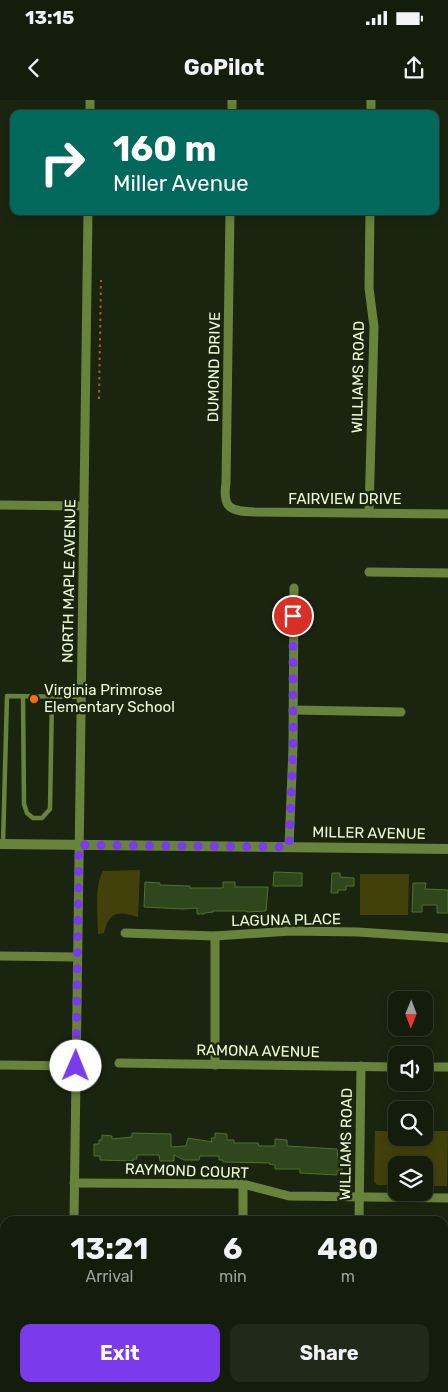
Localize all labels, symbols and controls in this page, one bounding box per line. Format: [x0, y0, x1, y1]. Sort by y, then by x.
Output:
text: 13:15 [25, 6, 74, 29]
icon: back [20, 54, 48, 82]
text: GoPilot [184, 54, 264, 81]
icon: share [400, 54, 428, 82]
text: 160 m [113, 128, 217, 170]
icon: right [30, 130, 95, 195]
text: Miller Avenue [113, 170, 249, 197]
street label: DUMOND DRIVE [204, 312, 224, 422]
street label: WILLIAMS ROAD [348, 321, 368, 433]
street label: FAIRVIEW DRIVE [288, 490, 402, 508]
street label: NORTH MAPLE AVENUE [59, 499, 79, 663]
pin [272, 595, 314, 637]
icon: arrive [279, 602, 307, 630]
place label: Virginia Primrose Elementary School [44, 681, 175, 716]
marker: Virginia Primrose Elementary School [28, 693, 40, 705]
street label: MILLER AVENUE [312, 823, 426, 843]
street label: LAGUNA PLACE [231, 910, 341, 930]
north arrow [388, 991, 432, 1036]
map controls [388, 991, 433, 1201]
position arrow [49, 1039, 101, 1091]
street label: RAMONA AVENUE [196, 1041, 320, 1061]
button: sound [388, 1046, 433, 1091]
street label: WILLIAMS ROAD [336, 1088, 356, 1200]
button: search [388, 1101, 433, 1146]
button: layers [388, 1156, 433, 1201]
street label: RAYMOND COURT [125, 1160, 250, 1182]
text: 13:21 [71, 1231, 148, 1267]
text: 6 [223, 1231, 243, 1267]
text: 480 [317, 1231, 378, 1267]
text: Arrival [85, 1267, 133, 1286]
text: min [219, 1267, 247, 1286]
text: m [341, 1267, 355, 1286]
button: Exit [20, 1324, 220, 1382]
button: Share [230, 1324, 429, 1382]

